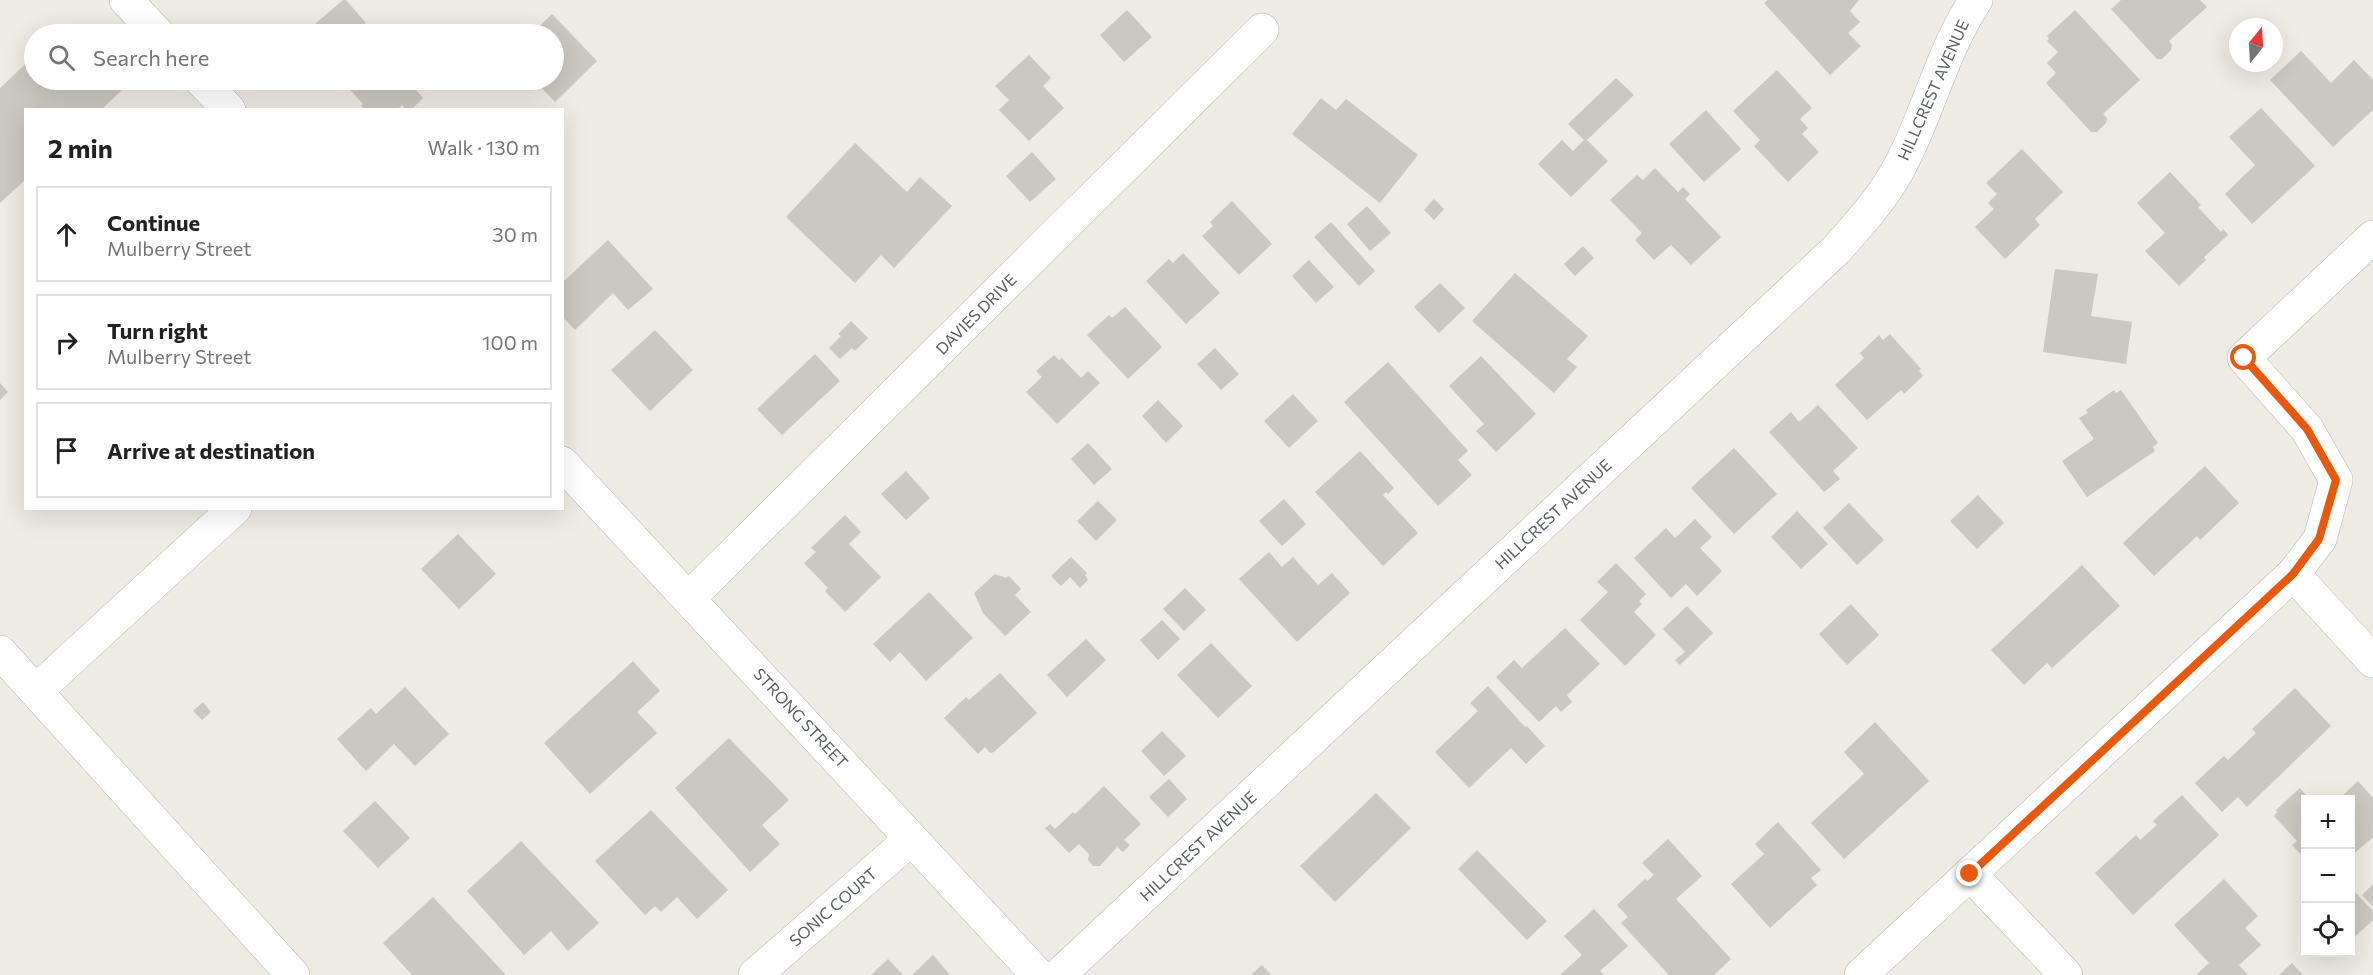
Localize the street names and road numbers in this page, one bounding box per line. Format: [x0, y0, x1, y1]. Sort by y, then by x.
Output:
street label: HILLCREST AVENUE [1893, 17, 1972, 163]
street label: DAVIES DRIVE [931, 269, 1020, 358]
street label: HILLCREST AVENUE [1491, 455, 1615, 572]
street label: STRONG STREET [750, 664, 852, 771]
street label: HILLCREST AVENUE [1136, 787, 1260, 904]
street label: SONIC COURT [785, 864, 880, 950]

